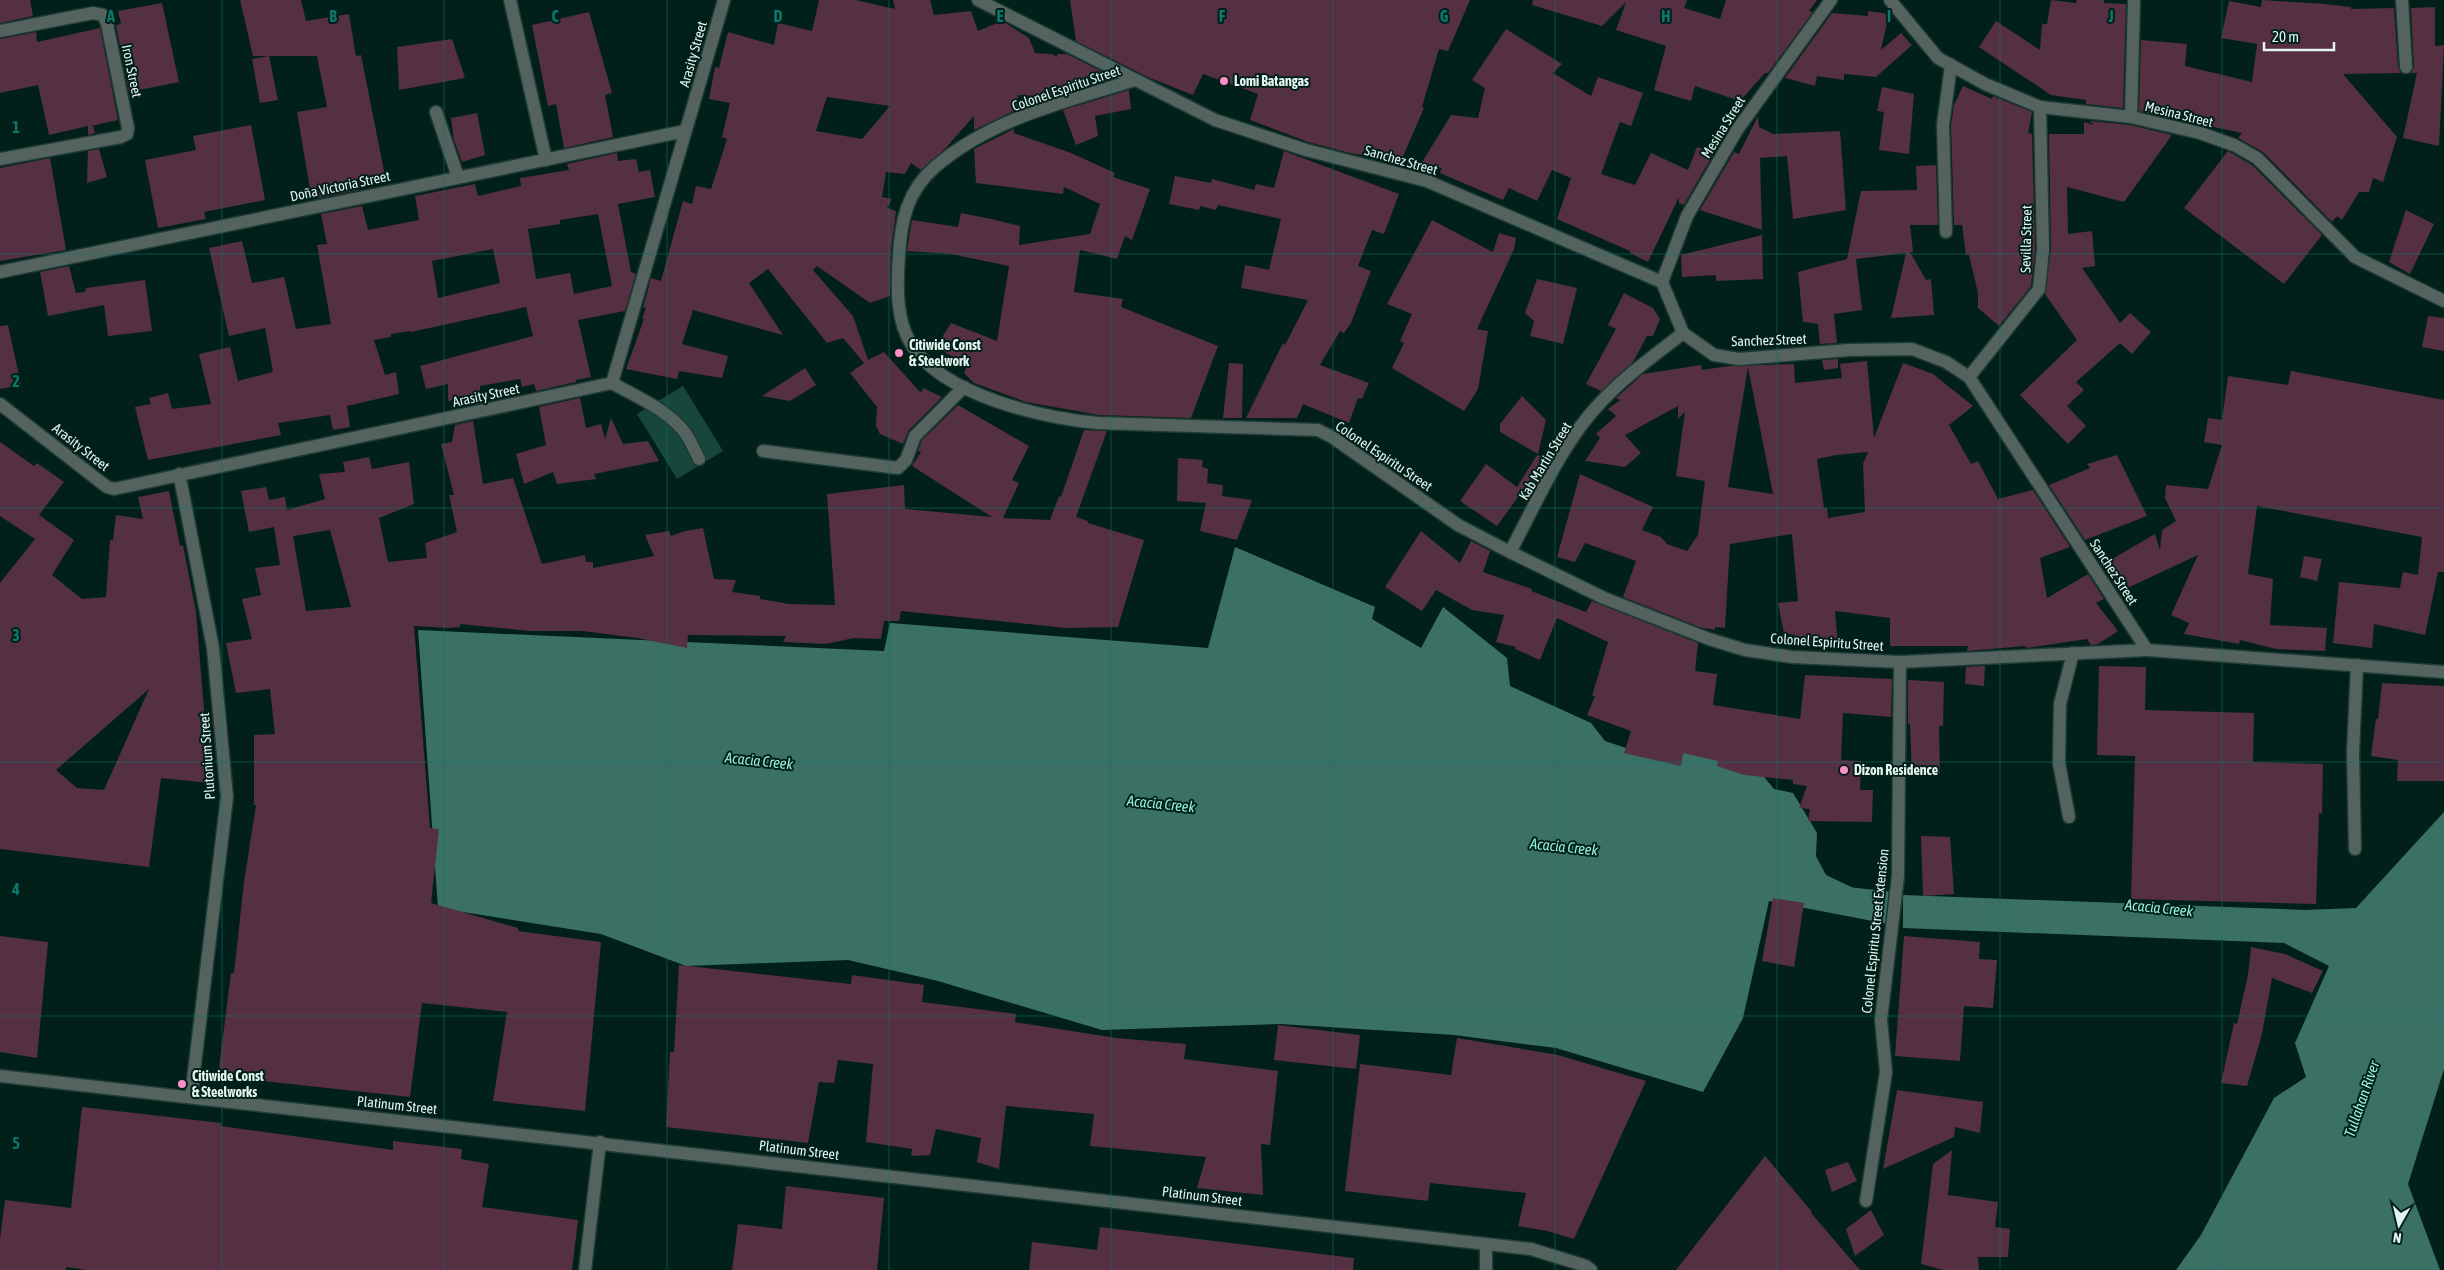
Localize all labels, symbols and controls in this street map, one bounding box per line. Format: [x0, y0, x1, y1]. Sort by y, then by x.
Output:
text: A [106, 7, 115, 25]
text: B [329, 7, 337, 25]
text: C [551, 7, 559, 25]
text: D [774, 7, 783, 25]
text: E [997, 7, 1004, 25]
text: F [1219, 7, 1226, 25]
text: G [1440, 7, 1449, 25]
text: H [1661, 7, 1671, 25]
text: I [1887, 7, 1891, 25]
text: J [2107, 7, 2114, 25]
street label: Arasity Street [676, 19, 710, 89]
scale bar [2264, 20, 2334, 52]
text: 20 m [2272, 28, 2299, 45]
street label: Iron Street [119, 43, 145, 99]
street label: Colonel Espiritu Street [1010, 62, 1122, 114]
place label: Lomi Batangas [1234, 73, 1309, 89]
marker: Lomi Batangas [1218, 75, 1230, 87]
street label: Mesina Street [1698, 93, 1748, 161]
street label: Mesina Street [2143, 98, 2215, 130]
text: 1 [12, 118, 20, 136]
street label: Sanchez Street [1363, 142, 1439, 178]
street label: Doña Victoria Street [289, 168, 391, 204]
street label: Sevilla Street [2017, 205, 2035, 273]
street label: Sanchez Street [1731, 331, 1807, 349]
place label: Citiwide Const & Steelwork [909, 337, 981, 369]
marker: Citiwide Const & Steelwork [893, 347, 905, 359]
text: 2 [12, 372, 20, 390]
street label: Arasity Street [451, 380, 521, 410]
street label: Colonel Espiritu Street [1333, 418, 1435, 494]
street label: Kab Martin Street [1515, 419, 1575, 503]
street label: Arasity Street [49, 420, 113, 474]
street label: Sanchez Street [2087, 536, 2141, 608]
text: 3 [12, 626, 20, 644]
street label: Colonel Espiritu Street [1770, 630, 1884, 654]
street label: Plutonium Street [196, 712, 218, 800]
water label: Acacia Creek [723, 748, 794, 773]
place label: Dizon Residence [1854, 762, 1938, 778]
marker: Dizon Residence [1838, 764, 1850, 776]
water label: Acacia Creek [1125, 791, 1196, 816]
water label: Acacia Creek [1528, 834, 1599, 859]
street label: Colonel Espiritu Street Extension [1858, 848, 1892, 1014]
text: 4 [11, 880, 20, 898]
water label: Acacia Creek [2123, 895, 2194, 920]
water label: Tullahan River [2341, 1058, 2383, 1139]
place label: Citiwide Const & Steelworks [192, 1068, 264, 1100]
marker: Citiwide Const & Steelworks [176, 1078, 188, 1090]
street label: Platinum Street [356, 1093, 438, 1117]
text: 5 [12, 1134, 20, 1152]
street label: Platinum Street [758, 1137, 840, 1163]
street label: Platinum Street [1161, 1183, 1243, 1209]
north arrow [2374, 1200, 2424, 1250]
text: N [2392, 1229, 2402, 1246]

